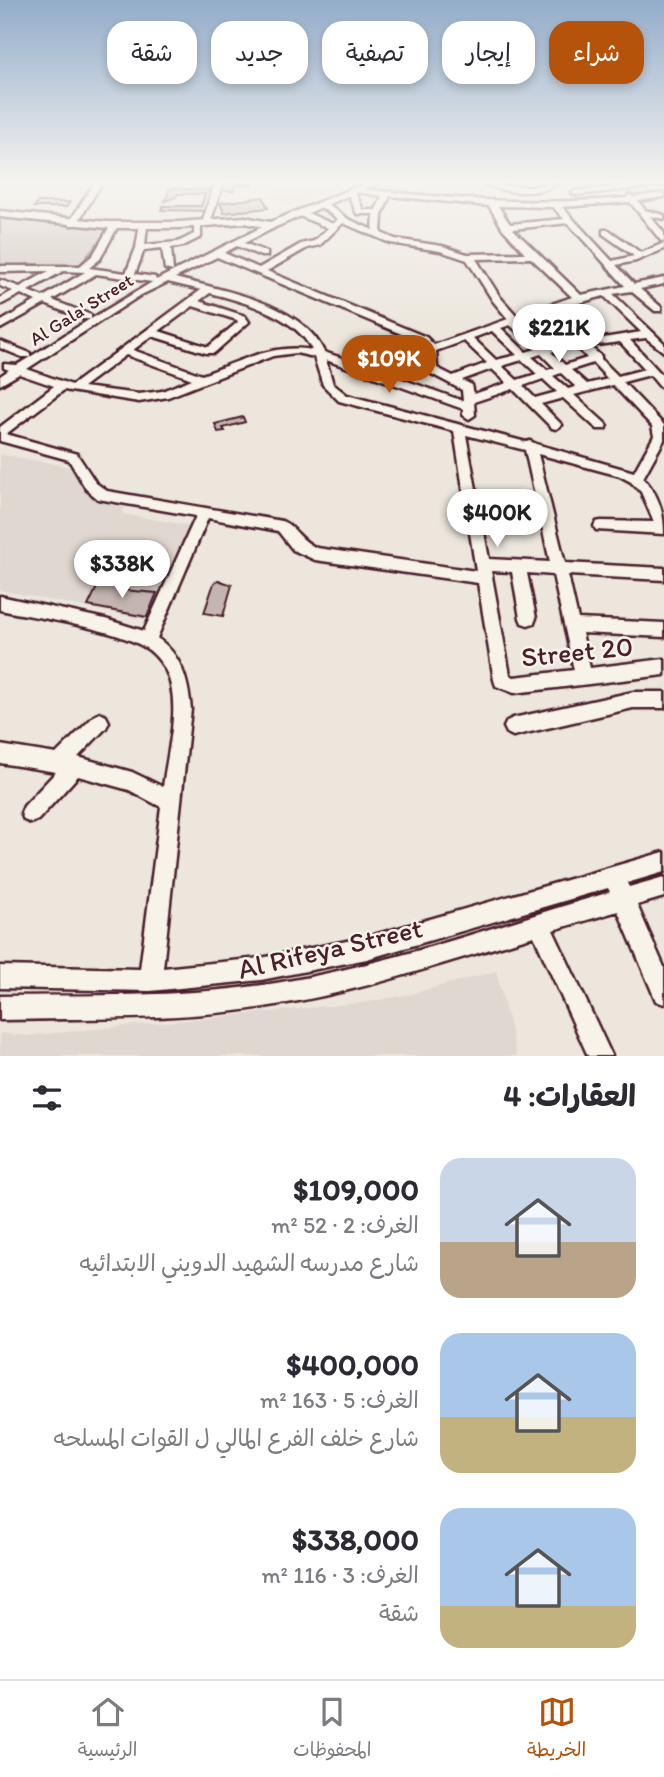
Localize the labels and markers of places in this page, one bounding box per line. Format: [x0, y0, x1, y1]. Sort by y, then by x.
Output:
pin: $221K [510, 304, 608, 364]
pin: $109K [340, 336, 438, 395]
pin: $400K [448, 490, 546, 549]
pin: $338K [73, 540, 171, 600]

